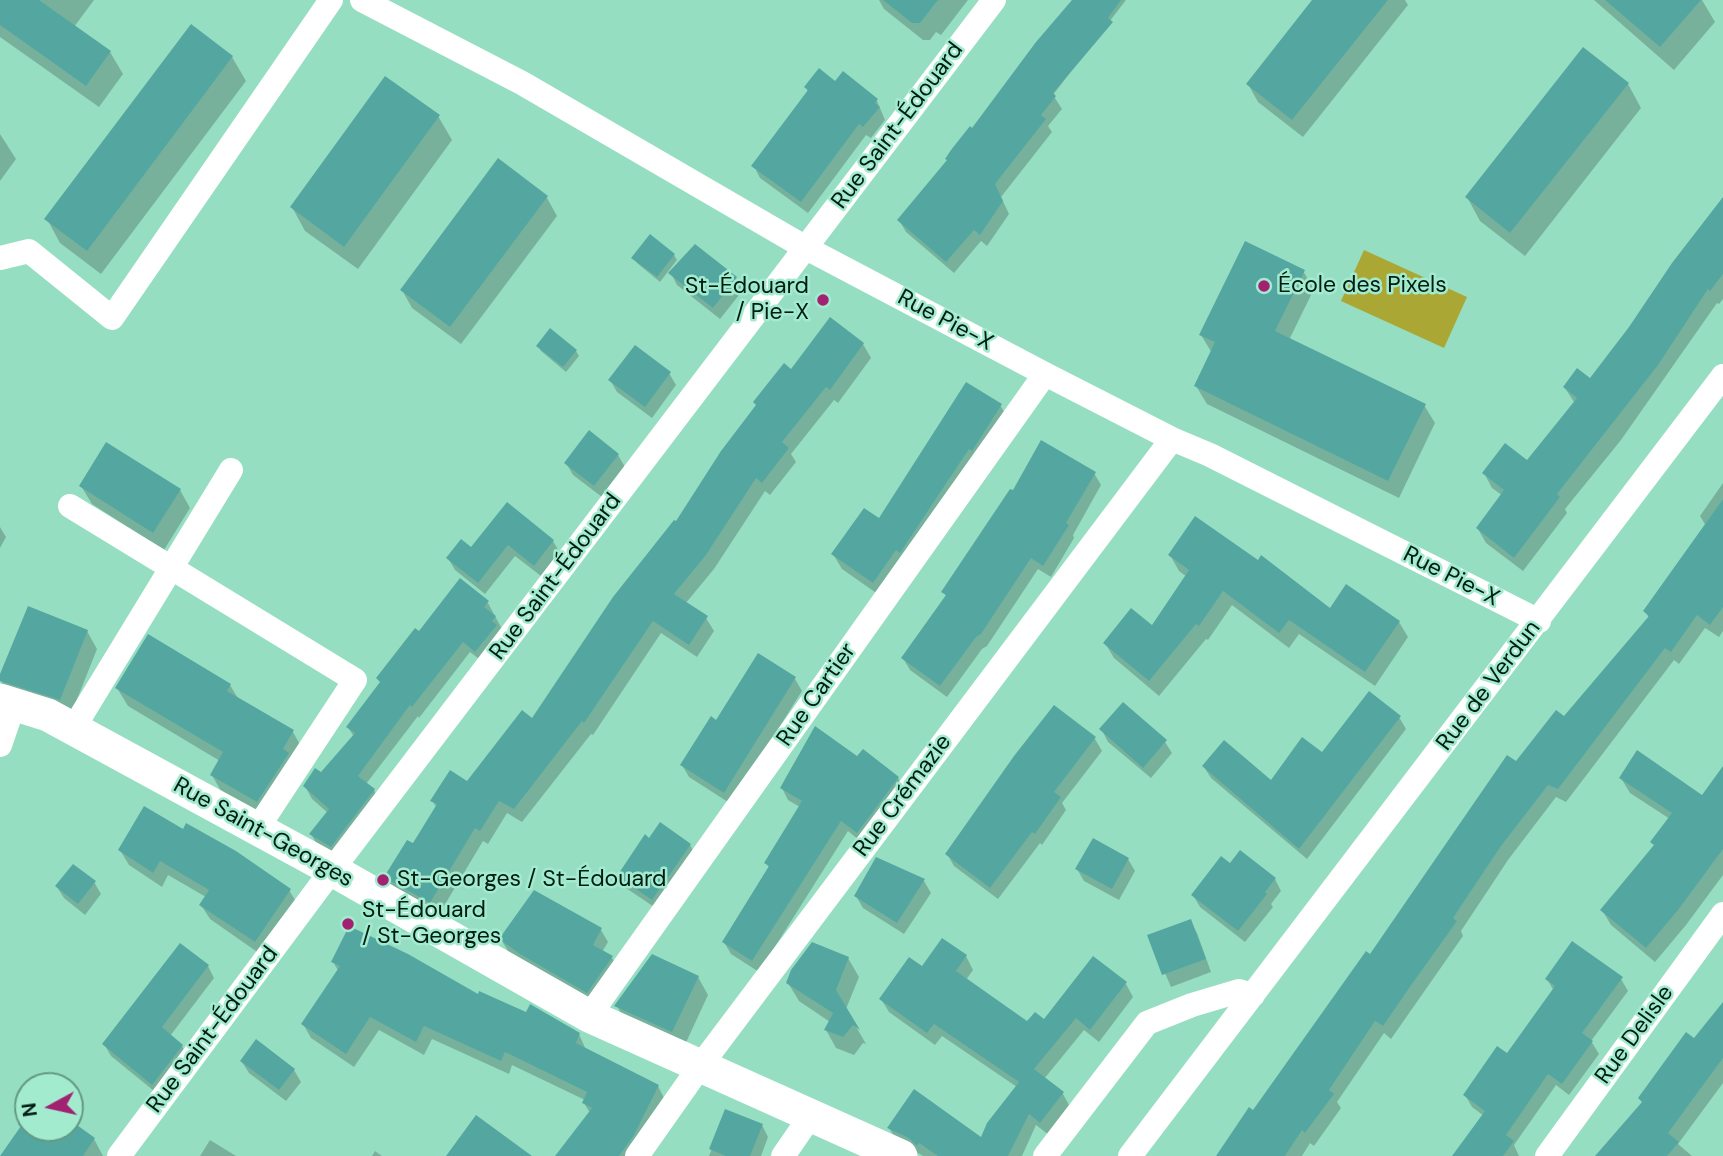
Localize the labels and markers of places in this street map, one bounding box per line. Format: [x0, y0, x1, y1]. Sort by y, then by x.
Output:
place label: École des Pixels [1278, 272, 1447, 300]
place label: St-Édouard / Pie-X [685, 273, 809, 327]
marker: École des Pixels [1256, 278, 1272, 294]
marker: St-Édouard / Pie-X [815, 292, 831, 308]
place label: St-Georges / St-Édouard [397, 866, 666, 894]
marker: St-Georges / St-Édouard [375, 872, 391, 888]
place label: St-Édouard / St-Georges [362, 897, 501, 951]
marker: St-Édouard / St-Georges [340, 916, 356, 932]

